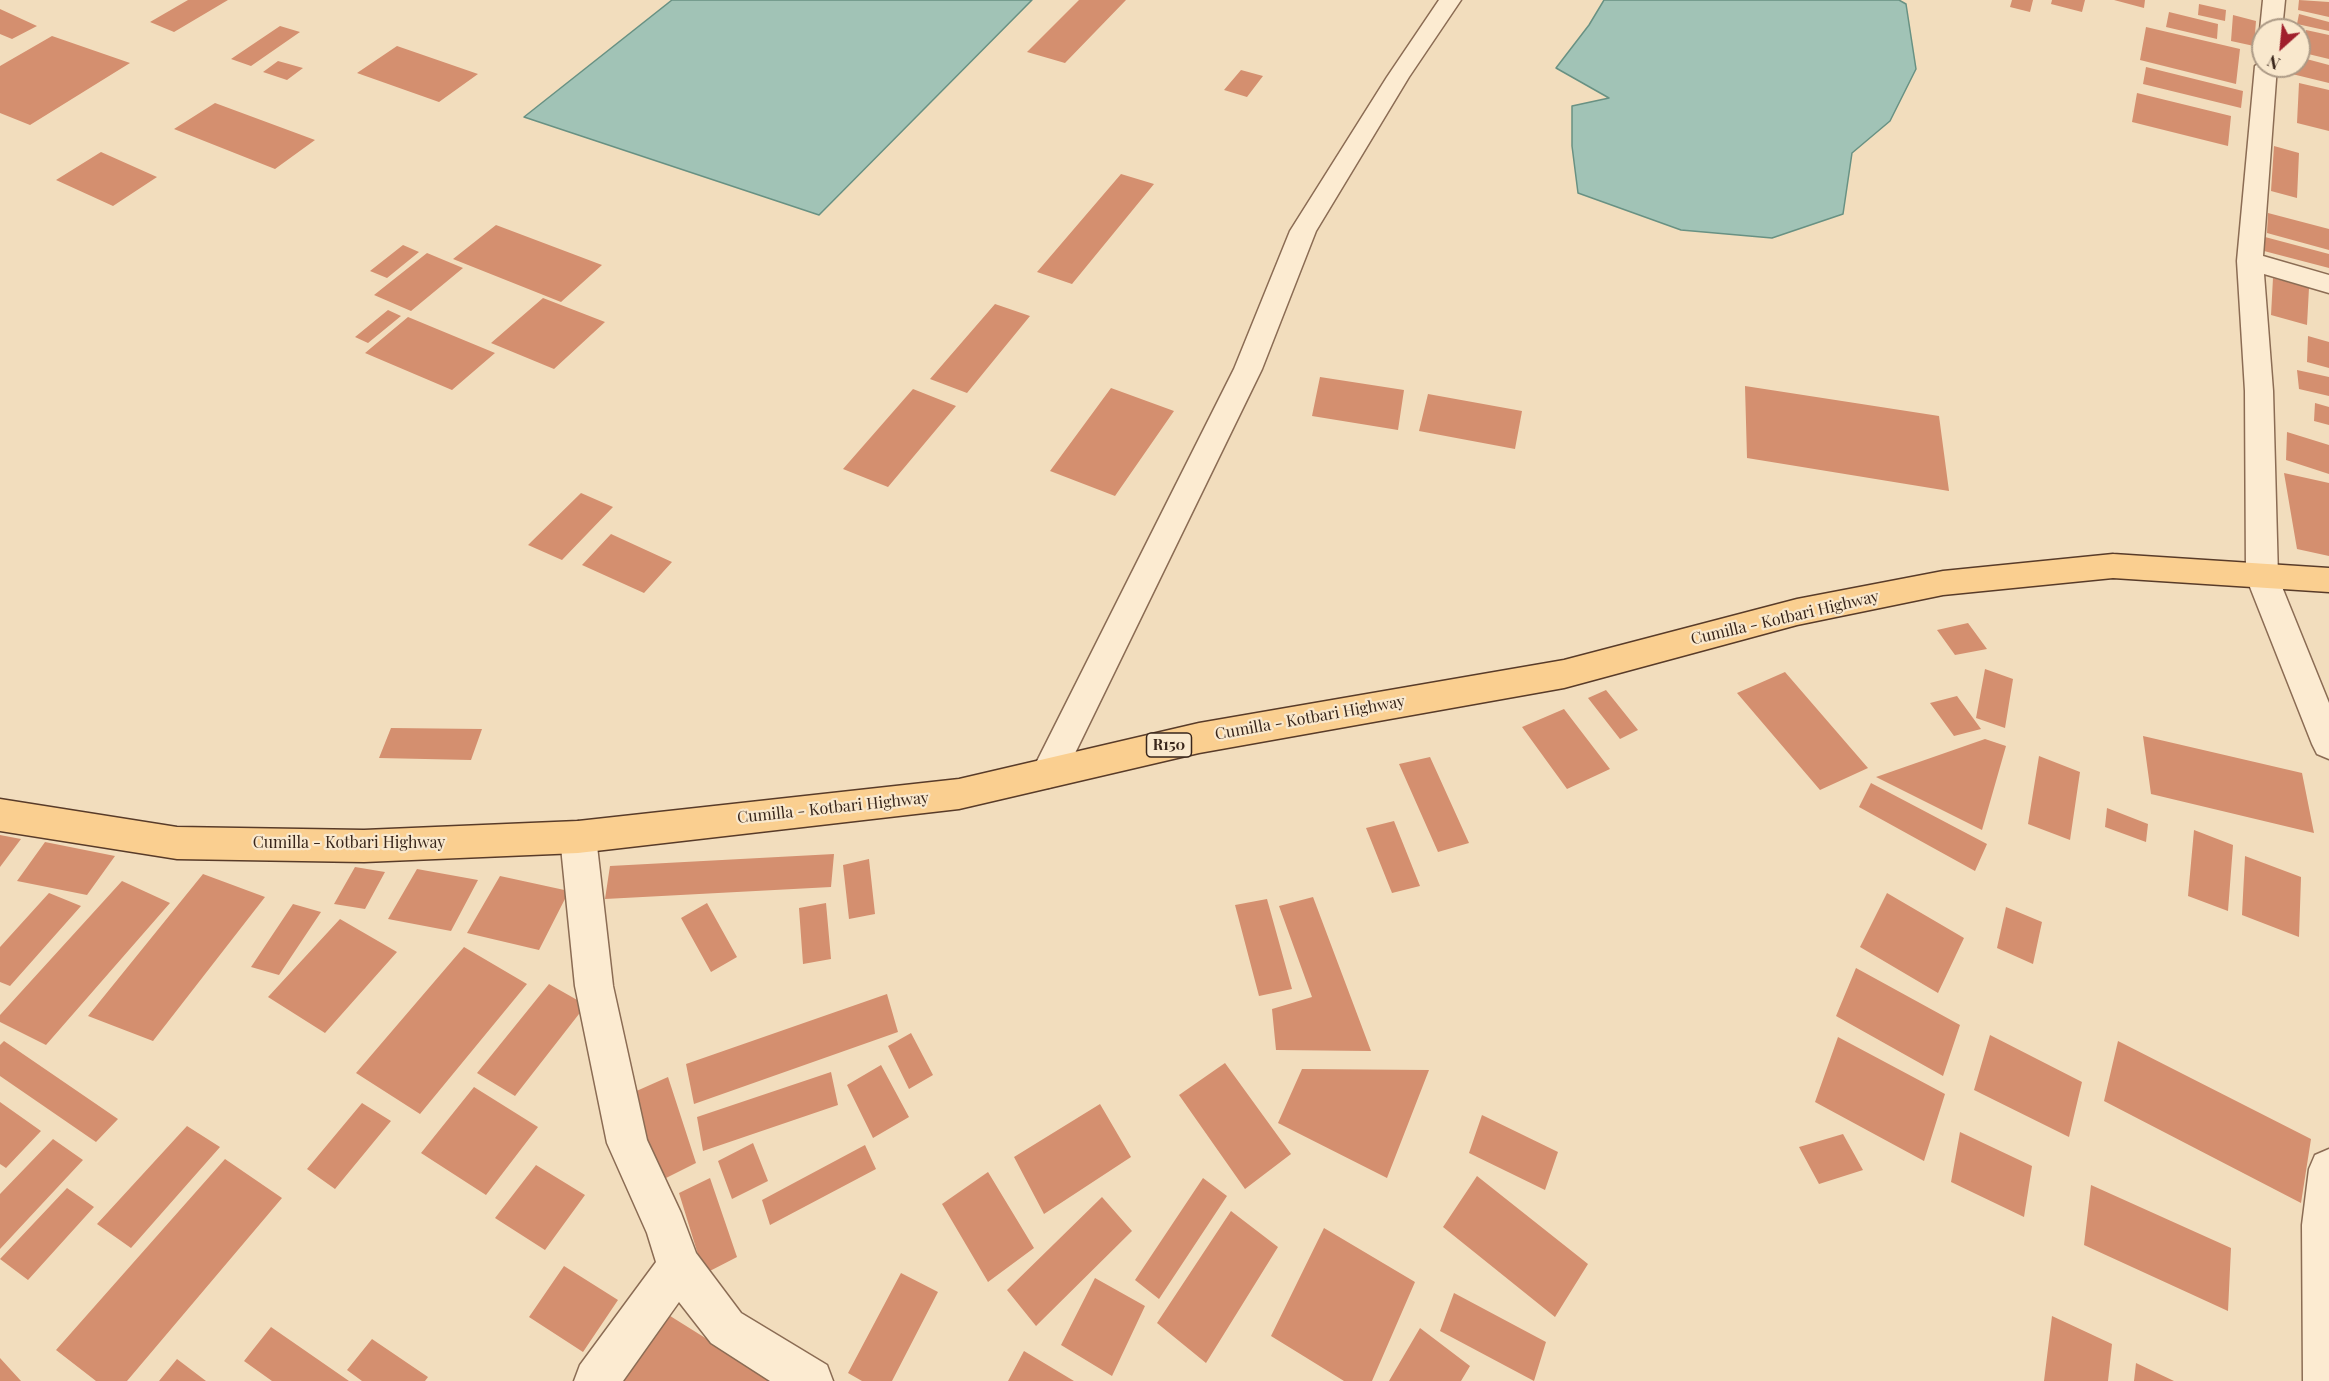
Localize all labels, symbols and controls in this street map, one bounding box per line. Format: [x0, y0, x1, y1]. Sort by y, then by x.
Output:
north arrow [2251, 18, 2311, 78]
text: N [2264, 51, 2283, 75]
street label: Cumilla - Kotbari Highway [1689, 587, 1881, 649]
street label: Cumilla - Kotbari Highway [1213, 692, 1407, 744]
road number: R150 [1146, 733, 1192, 757]
street label: Cumilla - Kotbari Highway [736, 788, 930, 828]
street label: Cumilla - Kotbari Highway [253, 833, 445, 853]

